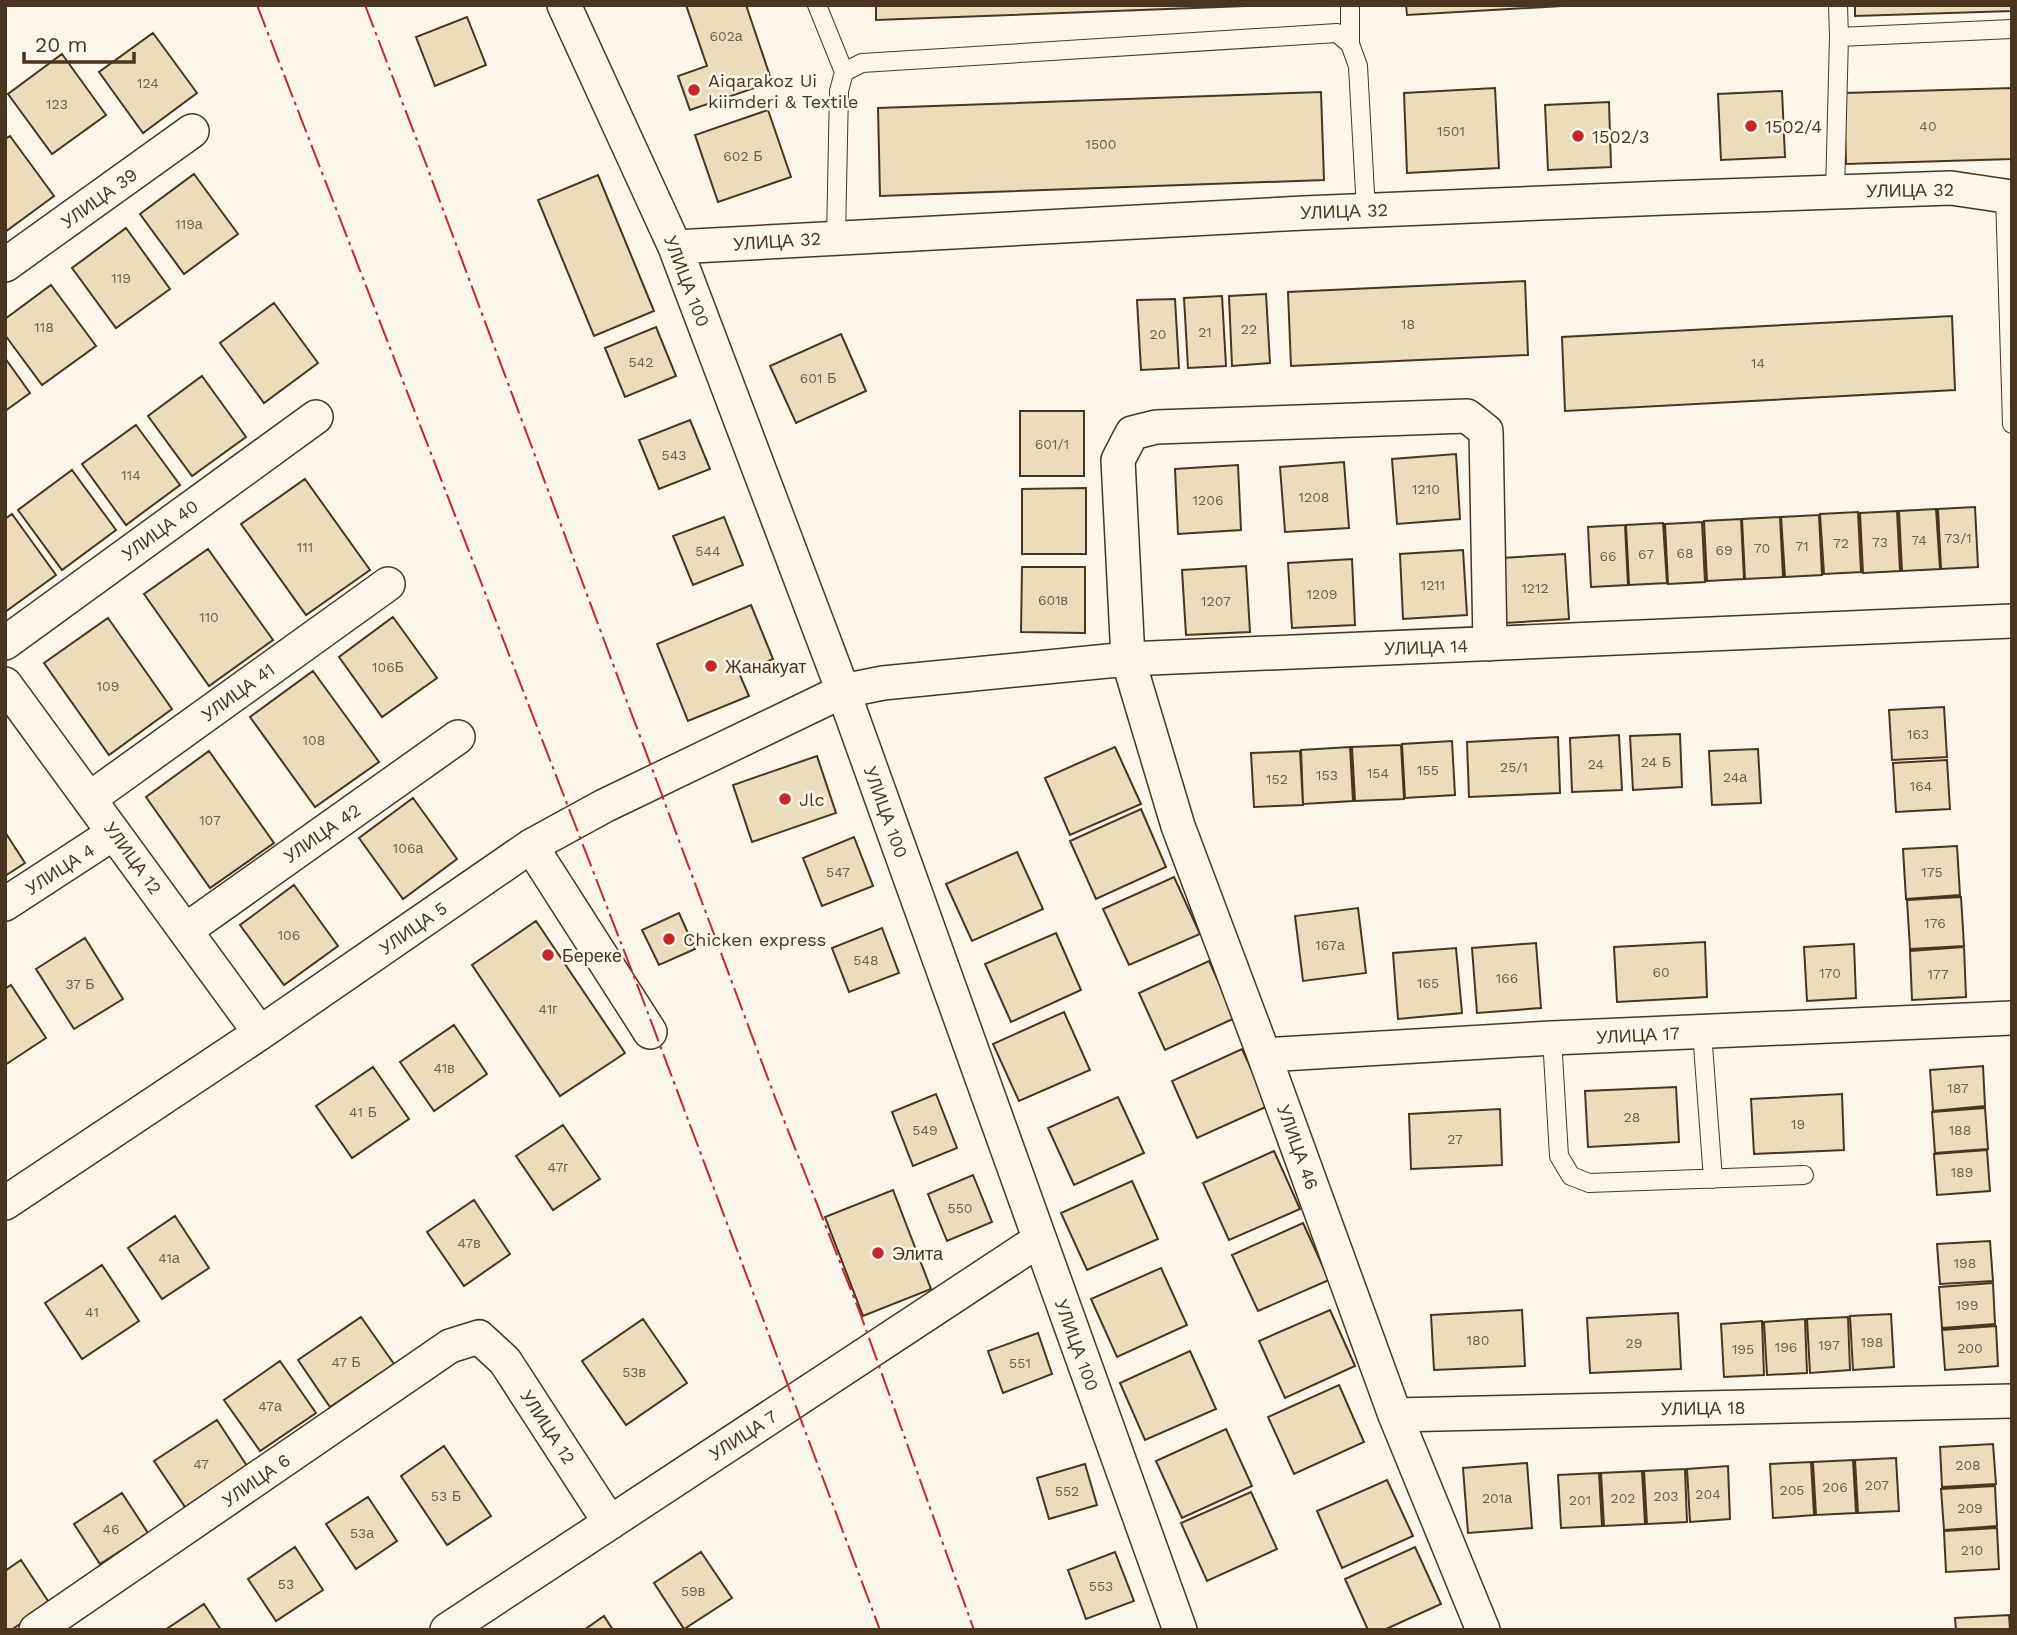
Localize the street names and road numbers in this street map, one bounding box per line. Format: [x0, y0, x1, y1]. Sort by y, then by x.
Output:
street label: УЛИЦА 39 [57, 163, 141, 233]
street label: УЛИЦА 32 [1866, 179, 1954, 201]
street label: УЛИЦА 32 [1300, 199, 1388, 223]
street label: УЛИЦА 32 [732, 227, 822, 255]
street label: УЛИЦА 100 [660, 232, 714, 330]
street label: УЛИЦА 40 [118, 495, 202, 565]
street label: УЛИЦА 14 [1383, 635, 1469, 659]
street label: УЛИЦА 41 [198, 659, 278, 725]
street label: УЛИЦА 100 [860, 763, 912, 861]
street label: УЛИЦА 42 [280, 799, 364, 867]
street label: УЛИЦА 12 [100, 818, 166, 898]
street label: УЛИЦА 4 [22, 839, 98, 899]
street label: УЛИЦА 5 [375, 897, 451, 959]
street label: УЛИЦА 17 [1596, 1022, 1680, 1048]
street label: УЛИЦА 46 [1273, 1102, 1323, 1192]
street label: УЛИЦА 100 [1051, 1296, 1103, 1394]
street label: УЛИЦА 12 [516, 1386, 580, 1468]
street label: УЛИЦА 18 [1660, 1397, 1746, 1419]
street label: УЛИЦА 7 [705, 1405, 781, 1465]
street label: УЛИЦА 6 [218, 1449, 294, 1511]

